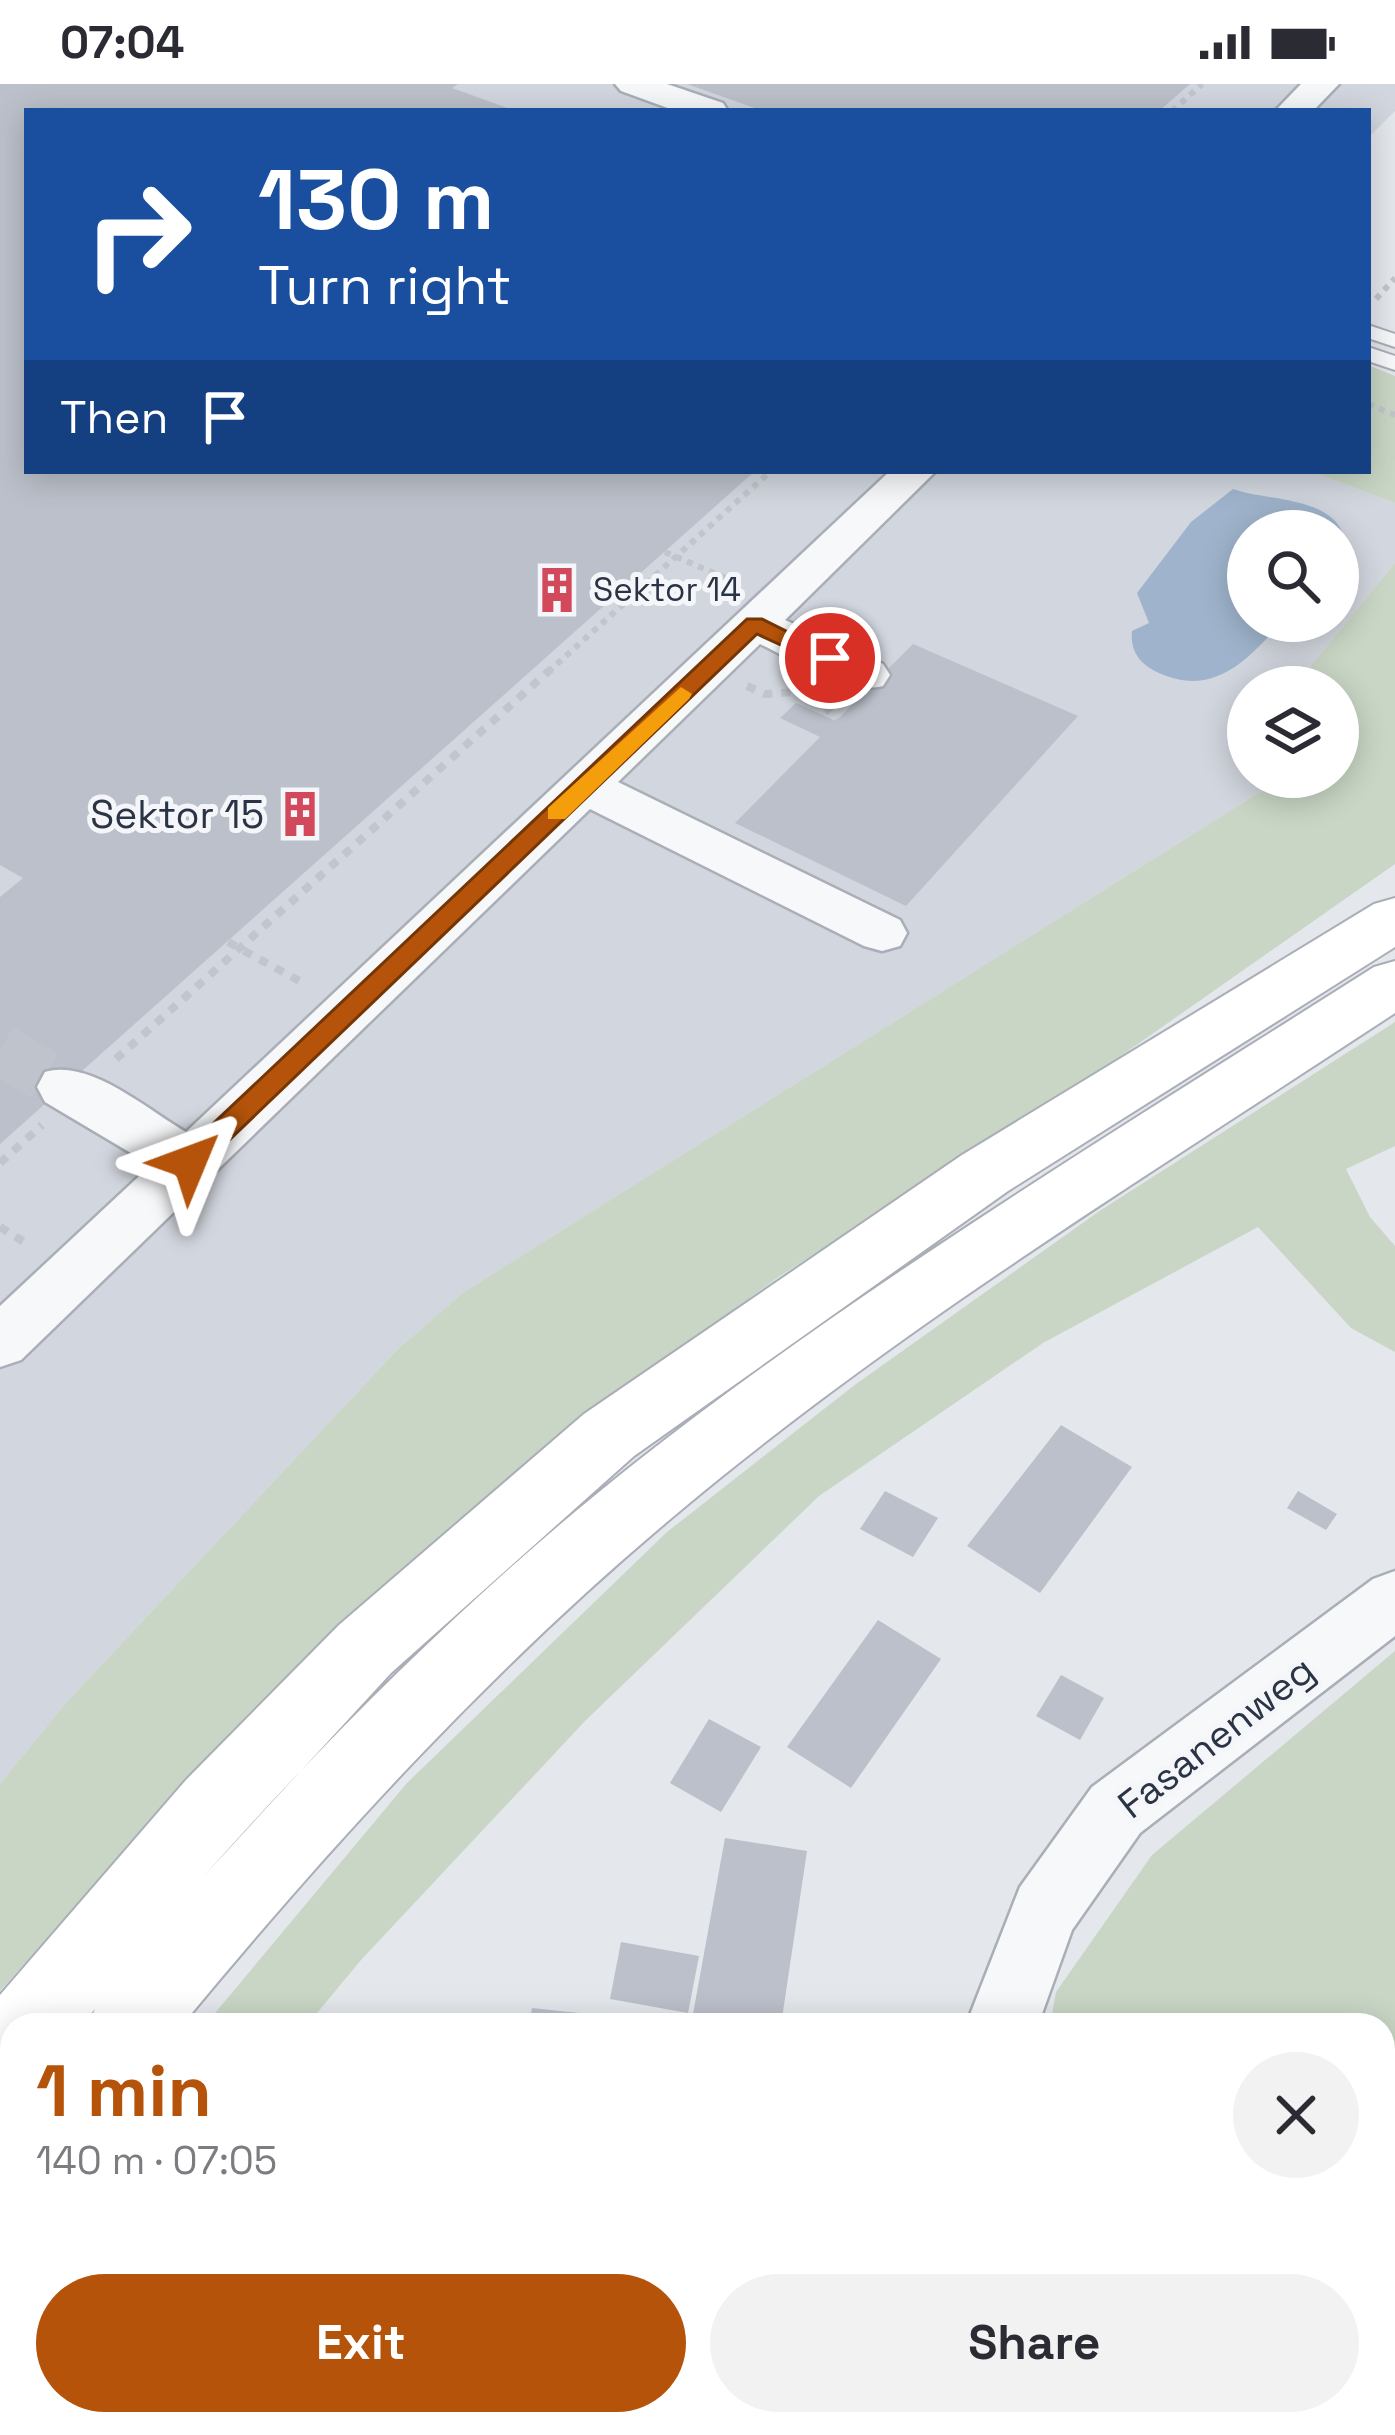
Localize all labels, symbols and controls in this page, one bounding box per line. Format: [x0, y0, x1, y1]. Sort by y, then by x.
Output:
text: 07:04 [60, 14, 184, 71]
text: 130 m [258, 146, 495, 254]
icon: right [60, 156, 216, 312]
text: Turn right [258, 251, 511, 320]
icon: arrive [192, 384, 258, 450]
text: Then [60, 389, 168, 446]
map controls [1227, 510, 1359, 798]
button: search [1227, 510, 1359, 642]
building icon: Sektor 14 [532, 565, 582, 615]
place label: Sektor 14 [593, 569, 741, 611]
pin [779, 607, 881, 709]
icon: arrive [797, 625, 863, 691]
button: layers [1227, 666, 1359, 798]
building icon: Sektor 15 [275, 789, 325, 839]
place label: Sektor 15 [90, 790, 264, 839]
position arrow [127, 1099, 253, 1225]
street label: Fasanenweg [1108, 1645, 1324, 1829]
text: 1 min [36, 2045, 212, 2137]
button: close [1233, 2052, 1359, 2178]
text: 140 m · 07:05 [36, 2136, 277, 2185]
button: Exit [36, 2274, 686, 2412]
button: Share [710, 2274, 1359, 2412]

